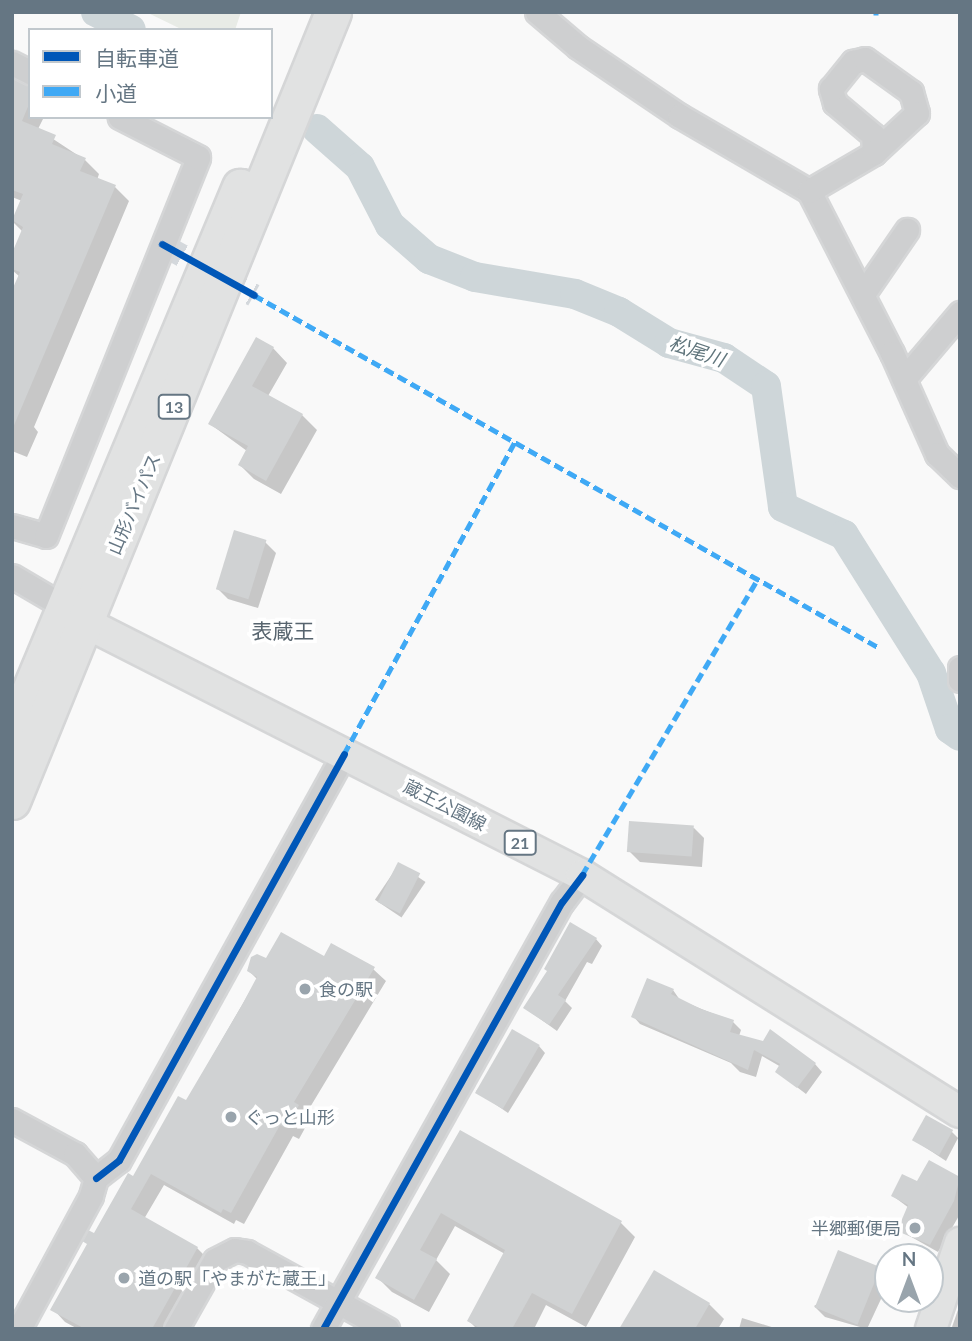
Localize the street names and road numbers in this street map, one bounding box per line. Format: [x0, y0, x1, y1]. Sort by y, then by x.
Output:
road number: 13 [156, 394, 192, 420]
street label: 山形バイパス [103, 450, 165, 558]
street label: 蔵王公園線 [400, 775, 490, 835]
road number: 21 [503, 830, 538, 856]

